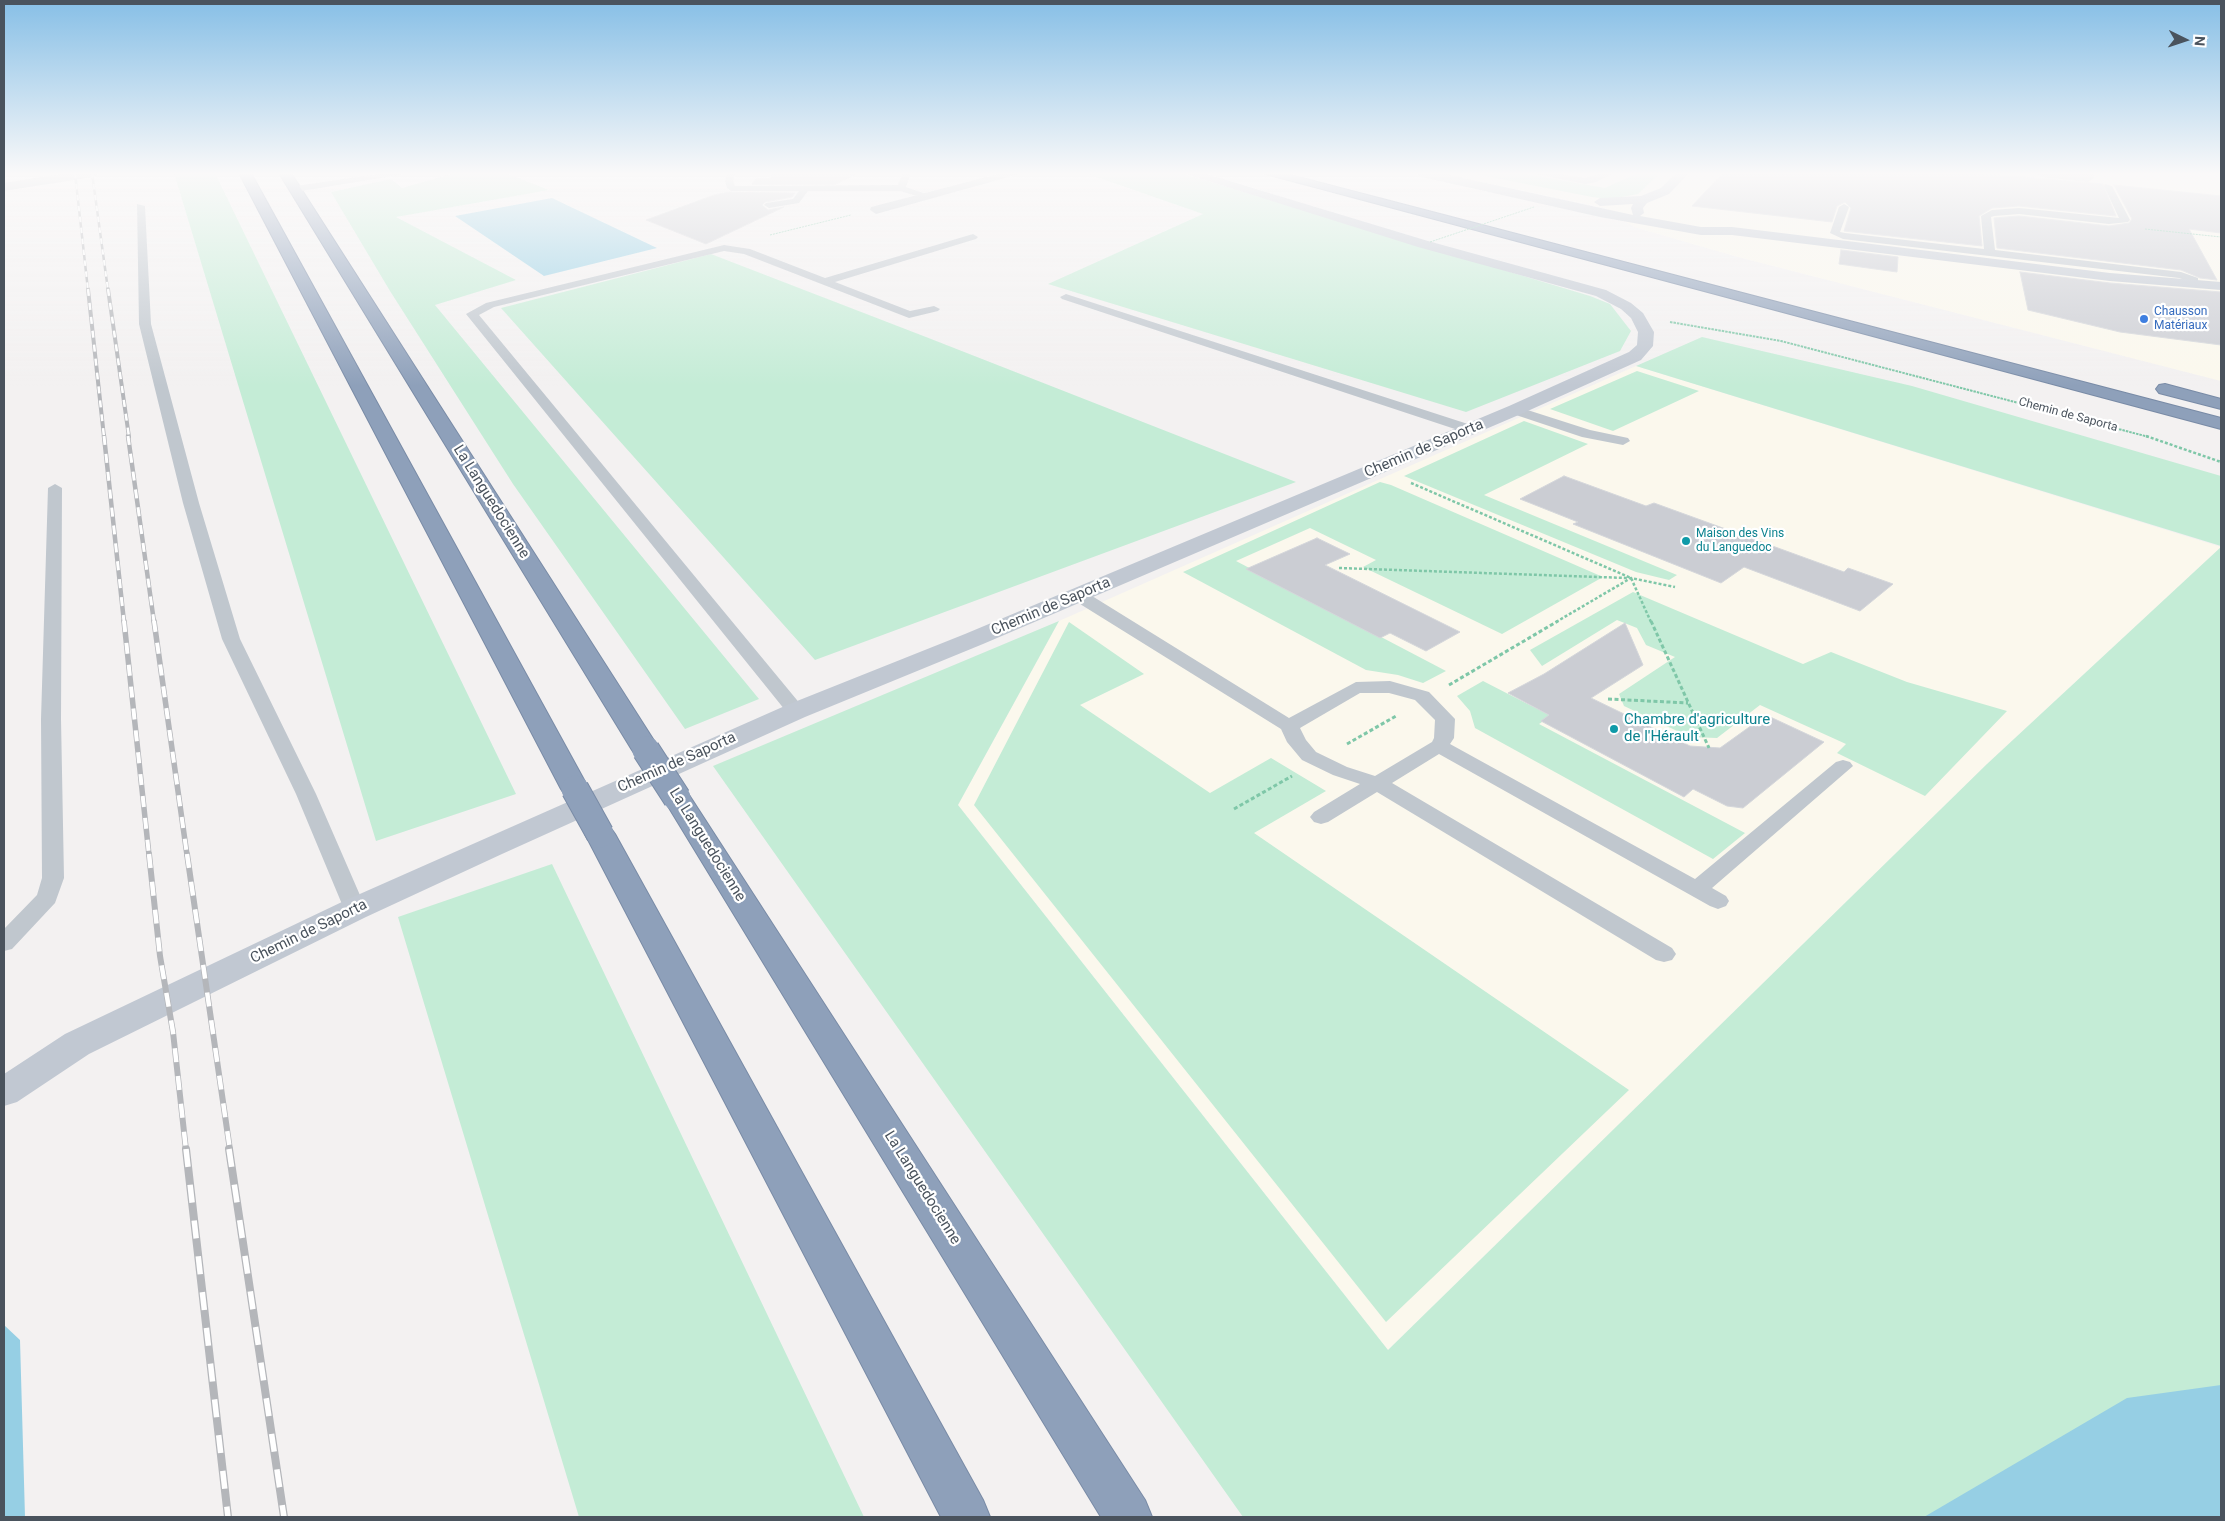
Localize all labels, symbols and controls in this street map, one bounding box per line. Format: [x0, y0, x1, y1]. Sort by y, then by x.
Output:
north arrow [2160, 15, 2210, 65]
text: N [2192, 36, 2208, 47]
place label: Chausson Matériaux [2154, 305, 2207, 333]
marker: Chausson Matériaux [2138, 313, 2150, 325]
street label: Chemin de Saporta [2017, 395, 2119, 435]
street label: Chemin de Saporta [1362, 416, 1486, 482]
street label: La Languedocienne [449, 442, 533, 562]
place label: Maison des Vins du Languedoc [1696, 527, 1784, 555]
marker: Maison des Vins du Languedoc [1680, 535, 1692, 547]
street label: Chemin de Saporta [989, 574, 1113, 640]
place label: Chambre d'agriculture de l'Hérault [1624, 711, 1770, 746]
marker: Chambre d'agriculture de l'Hérault [1608, 723, 1620, 735]
street label: Chemin de Saporta [615, 729, 739, 797]
street label: La Languedocienne [665, 785, 749, 905]
street label: Chemin de Saporta [248, 896, 370, 968]
street label: La Languedocienne [880, 1128, 964, 1248]

